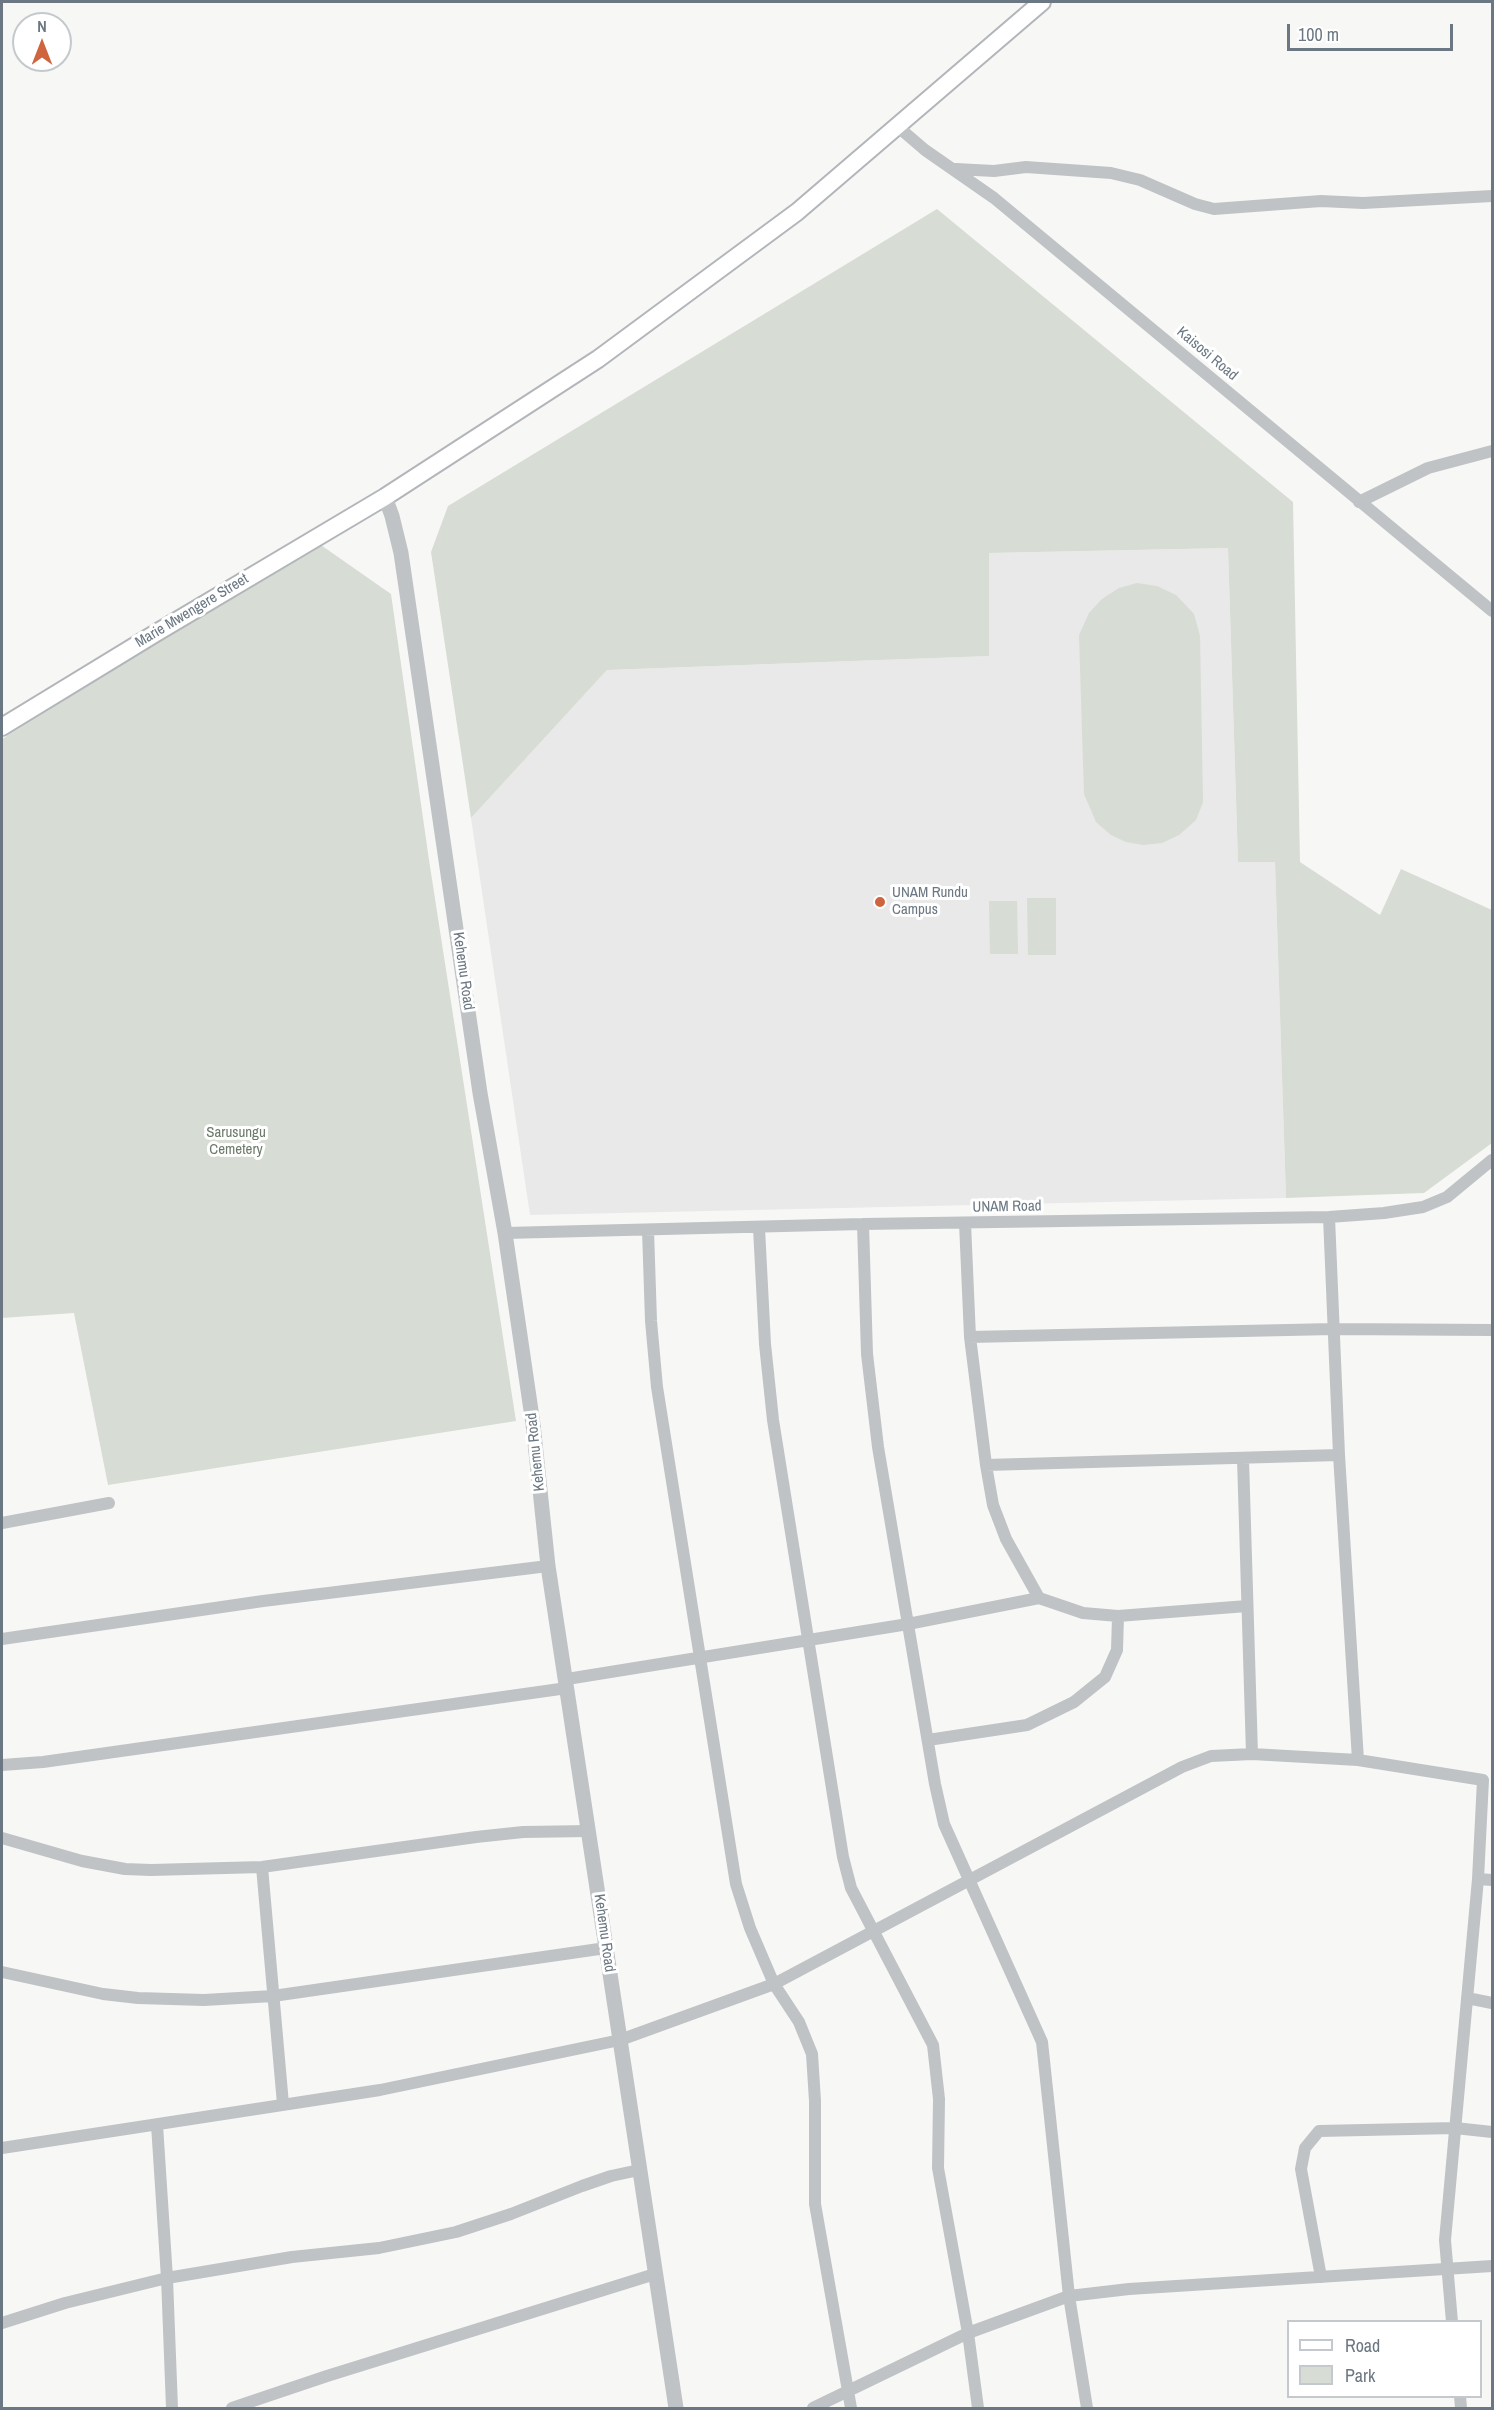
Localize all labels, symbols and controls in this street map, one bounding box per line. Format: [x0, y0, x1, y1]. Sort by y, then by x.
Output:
north arrow [12, 12, 72, 72]
scale bar [1290, 12, 1456, 50]
text: N [37, 15, 47, 37]
text: 100 m [1298, 22, 1339, 47]
street label: Kaisosi Road [1173, 323, 1241, 385]
street label: Marie Mwengere Street [132, 570, 252, 652]
place label: UNAM Rundu Campus [892, 884, 968, 919]
marker: UNAM Rundu Campus [873, 895, 887, 909]
street label: Kehemu Road [449, 931, 477, 1011]
park label: Sarusungu Cemetery [206, 1124, 266, 1159]
street label: UNAM Road [972, 1197, 1042, 1217]
street label: Kehemu Road [523, 1412, 549, 1492]
street label: Kehemu Road [590, 1893, 618, 1973]
legend [1287, 2320, 1482, 2398]
text: Road [1345, 2333, 1380, 2358]
text: Park [1345, 2363, 1375, 2388]

